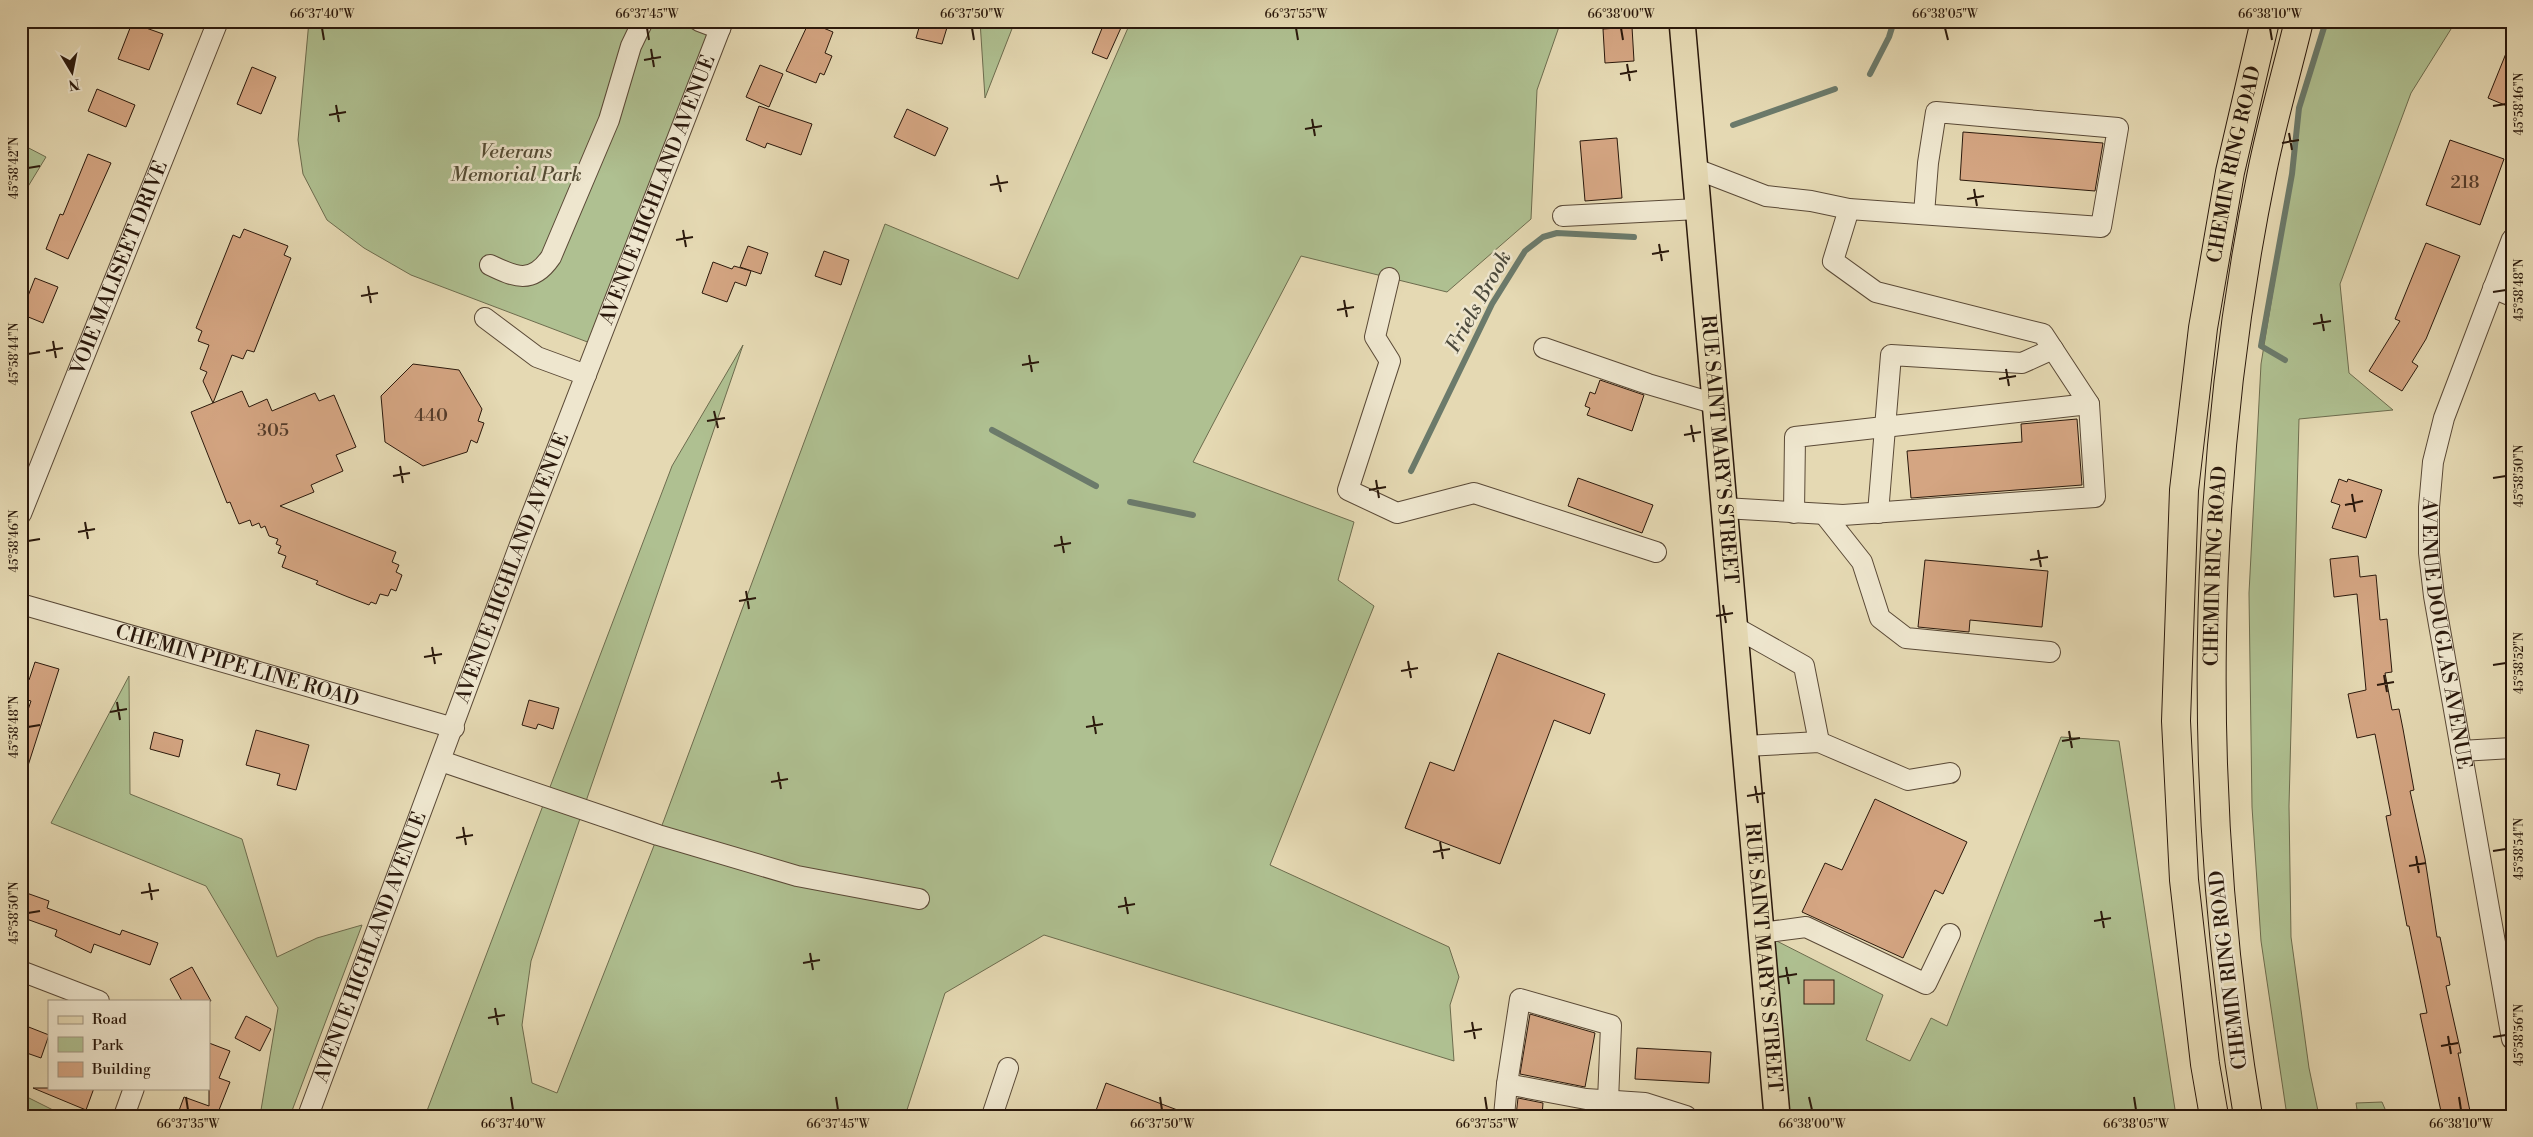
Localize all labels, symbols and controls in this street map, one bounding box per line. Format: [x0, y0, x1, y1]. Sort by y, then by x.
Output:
text: 66°37'40"W [290, 7, 355, 22]
text: 66°37'45"W [615, 7, 680, 22]
text: 66°37'50"W [940, 7, 1005, 22]
text: 66°37'55"W [1265, 7, 1329, 22]
text: 66°38'00"W [1587, 7, 1656, 22]
text: 66°38'05"W [1912, 7, 1979, 22]
text: 66°38'10"W [2238, 7, 2303, 22]
north arrow [48, 48, 98, 98]
street label: AVENUE HIGHLAND AVENUE [594, 52, 721, 329]
street label: CHEMIN RING ROAD [2202, 63, 2267, 265]
text: 45°58'46"N [2512, 73, 2527, 135]
text: N [67, 74, 81, 94]
text: 45°58'42"N [7, 137, 22, 199]
park label: Veterans Memorial Park [450, 140, 582, 188]
street label: VOIE MALISEET DRIVE [65, 157, 173, 380]
house number: 218 [2451, 171, 2479, 194]
water label: Friels Brook [1440, 246, 1518, 358]
text: 45°58'48"N [2512, 258, 2527, 321]
street label: RUE SAINT MARY'S STREET [1695, 314, 1743, 585]
text: 45°58'44"N [7, 322, 22, 385]
house number: 440 [414, 404, 448, 427]
house number: 305 [257, 419, 289, 442]
street label: AVENUE HIGHLAND AVENUE [450, 429, 575, 707]
text: 45°58'50"N [2512, 444, 2527, 508]
street label: CHEMIN RING ROAD [2199, 465, 2233, 666]
street label: AVENUE DOUGLAS AVENUE [2416, 496, 2477, 771]
text: 45°58'46"N [7, 510, 22, 572]
street label: CHEMIN PIPE LINE ROAD [113, 619, 362, 713]
text: 45°58'52"N [2512, 632, 2527, 694]
text: 45°58'48"N [7, 695, 22, 758]
street label: AVENUE HIGHLAND AVENUE [309, 808, 432, 1087]
text: 45°58'54"N [2512, 818, 2527, 880]
street label: RUE SAINT MARY'S STREET [1739, 822, 1787, 1093]
street label: CHEMIN RING ROAD [2204, 869, 2254, 1071]
text: 45°58'50"N [7, 881, 22, 945]
legend [48, 1000, 210, 1090]
text: 45°58'56"N [2512, 1004, 2527, 1066]
text: Road [92, 1010, 127, 1029]
text: Park [92, 1036, 124, 1055]
text: Building [91, 1060, 151, 1079]
text: 66°37'35"W [157, 1117, 221, 1132]
text: 66°37'40"W [481, 1117, 546, 1132]
text: 66°37'45"W [806, 1117, 871, 1132]
text: 66°37'50"W [1130, 1117, 1195, 1132]
text: 66°37'55"W [1456, 1117, 1520, 1132]
text: 66°38'00"W [1778, 1117, 1847, 1132]
text: 66°38'05"W [2103, 1117, 2170, 1132]
text: 66°38'10"W [2429, 1117, 2494, 1132]

